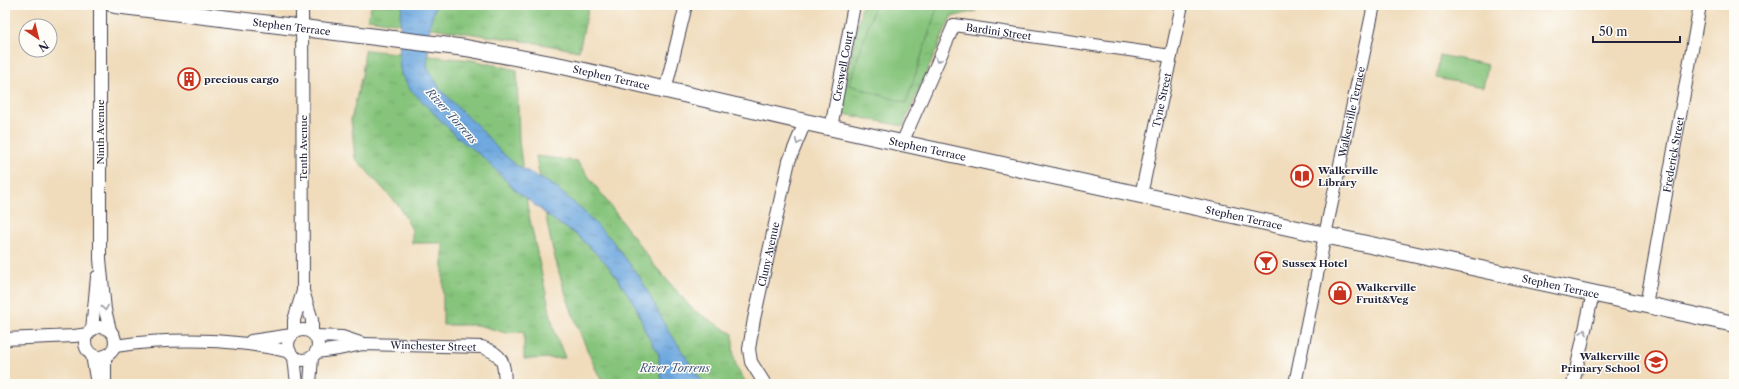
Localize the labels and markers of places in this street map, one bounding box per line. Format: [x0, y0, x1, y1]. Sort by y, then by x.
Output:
building icon: precious cargo [176, 66, 202, 92]
place label: precious cargo [204, 73, 279, 86]
library icon: Walkerville Library [1289, 163, 1315, 189]
place label: Walkerville Library [1317, 164, 1378, 189]
bar icon: Sussex Hotel [1253, 250, 1279, 276]
place label: Sussex Hotel [1282, 257, 1348, 270]
shop icon: Walkerville Fruit&Veg [1327, 280, 1353, 306]
place label: Walkerville Fruit&Veg [1355, 281, 1416, 306]
school or university icon: Walkerville Primary School [1643, 349, 1669, 375]
place label: Walkerville Primary School [1561, 350, 1640, 375]

